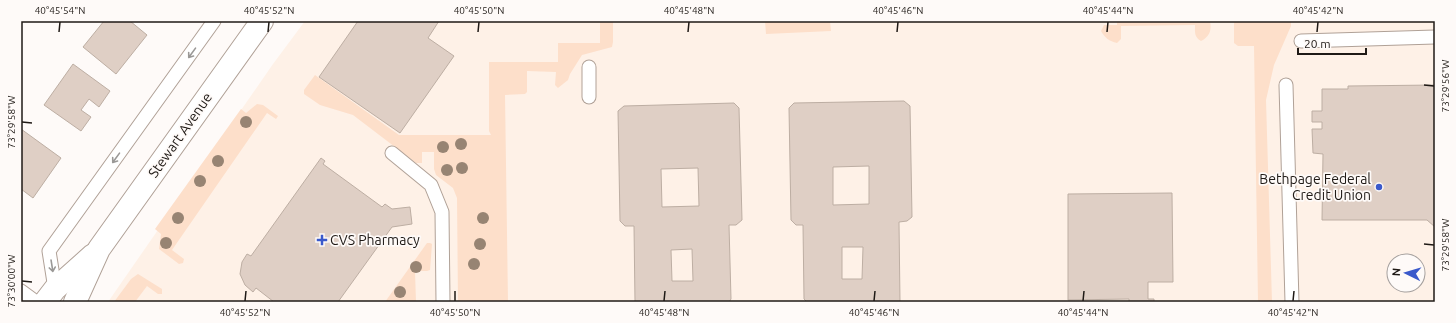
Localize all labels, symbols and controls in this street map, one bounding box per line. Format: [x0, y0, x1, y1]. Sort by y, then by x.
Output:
text: 40°45'54"N [35, 5, 85, 16]
text: 40°45'52"N [244, 5, 294, 16]
text: 40°45'50"N [454, 5, 504, 16]
text: 40°45'48"N [664, 5, 714, 16]
text: 40°45'46"N [873, 5, 923, 16]
text: 40°45'44"N [1083, 5, 1133, 16]
text: 40°45'42"N [1293, 5, 1343, 16]
scale bar [1298, 30, 1366, 56]
text: 20 m [1304, 37, 1331, 50]
one-way arrow [188, 47, 196, 58]
text: 73°29'56"W [1440, 60, 1451, 112]
street label: Stewart Avenue [145, 90, 215, 180]
text: 73°29'58"W [6, 96, 17, 148]
one-way arrow [112, 153, 120, 164]
place label: Bethpage Federal Credit Union [1259, 171, 1371, 203]
marker: Bethpage Federal Credit Union [1374, 182, 1384, 192]
text: 73°29'58"W [1440, 219, 1451, 271]
place label: CVS Pharmacy [330, 232, 420, 248]
marker: CVS Pharmacy [317, 235, 327, 245]
north arrow [1386, 253, 1426, 293]
text: 73°30'00"W [6, 255, 17, 307]
one-way arrow [48, 260, 56, 273]
text: N [1390, 268, 1402, 277]
text: 40°45'52"N [220, 307, 270, 318]
text: 40°45'50"N [430, 307, 480, 318]
text: 40°45'48"N [639, 307, 689, 318]
text: 40°45'46"N [849, 307, 899, 318]
text: 40°45'44"N [1058, 307, 1108, 318]
text: 40°45'42"N [1268, 307, 1318, 318]

